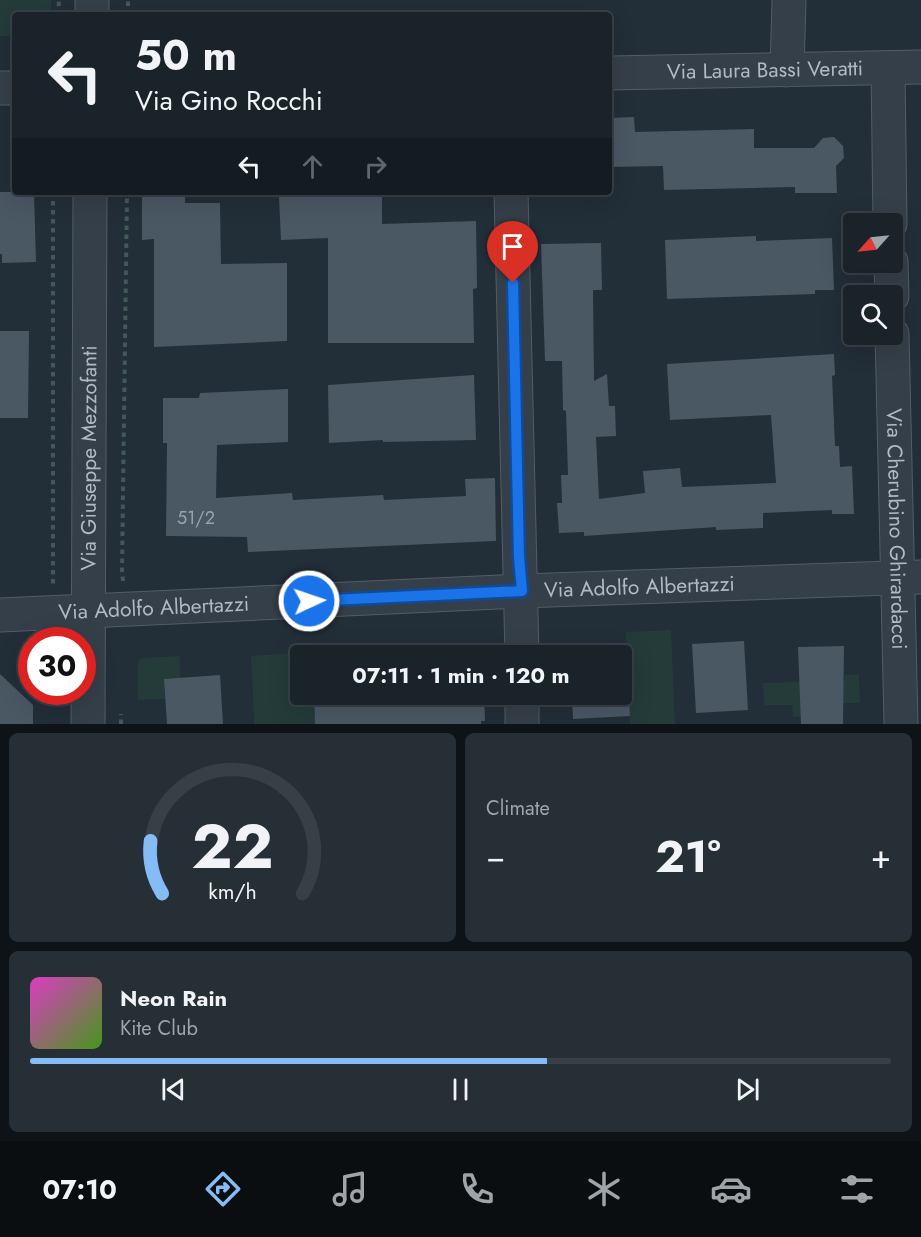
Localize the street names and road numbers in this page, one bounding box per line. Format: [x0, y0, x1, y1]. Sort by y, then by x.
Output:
street label: Via Laura Bassi Veratti [666, 53, 863, 87]
street label: Via Giuseppe Mezzofanti [74, 345, 104, 571]
street label: Via Cherubino Ghirardacci [879, 408, 914, 650]
street label: Via Adolfo Albertazzi [543, 569, 735, 605]
street label: Via Adolfo Albertazzi [58, 589, 250, 627]

